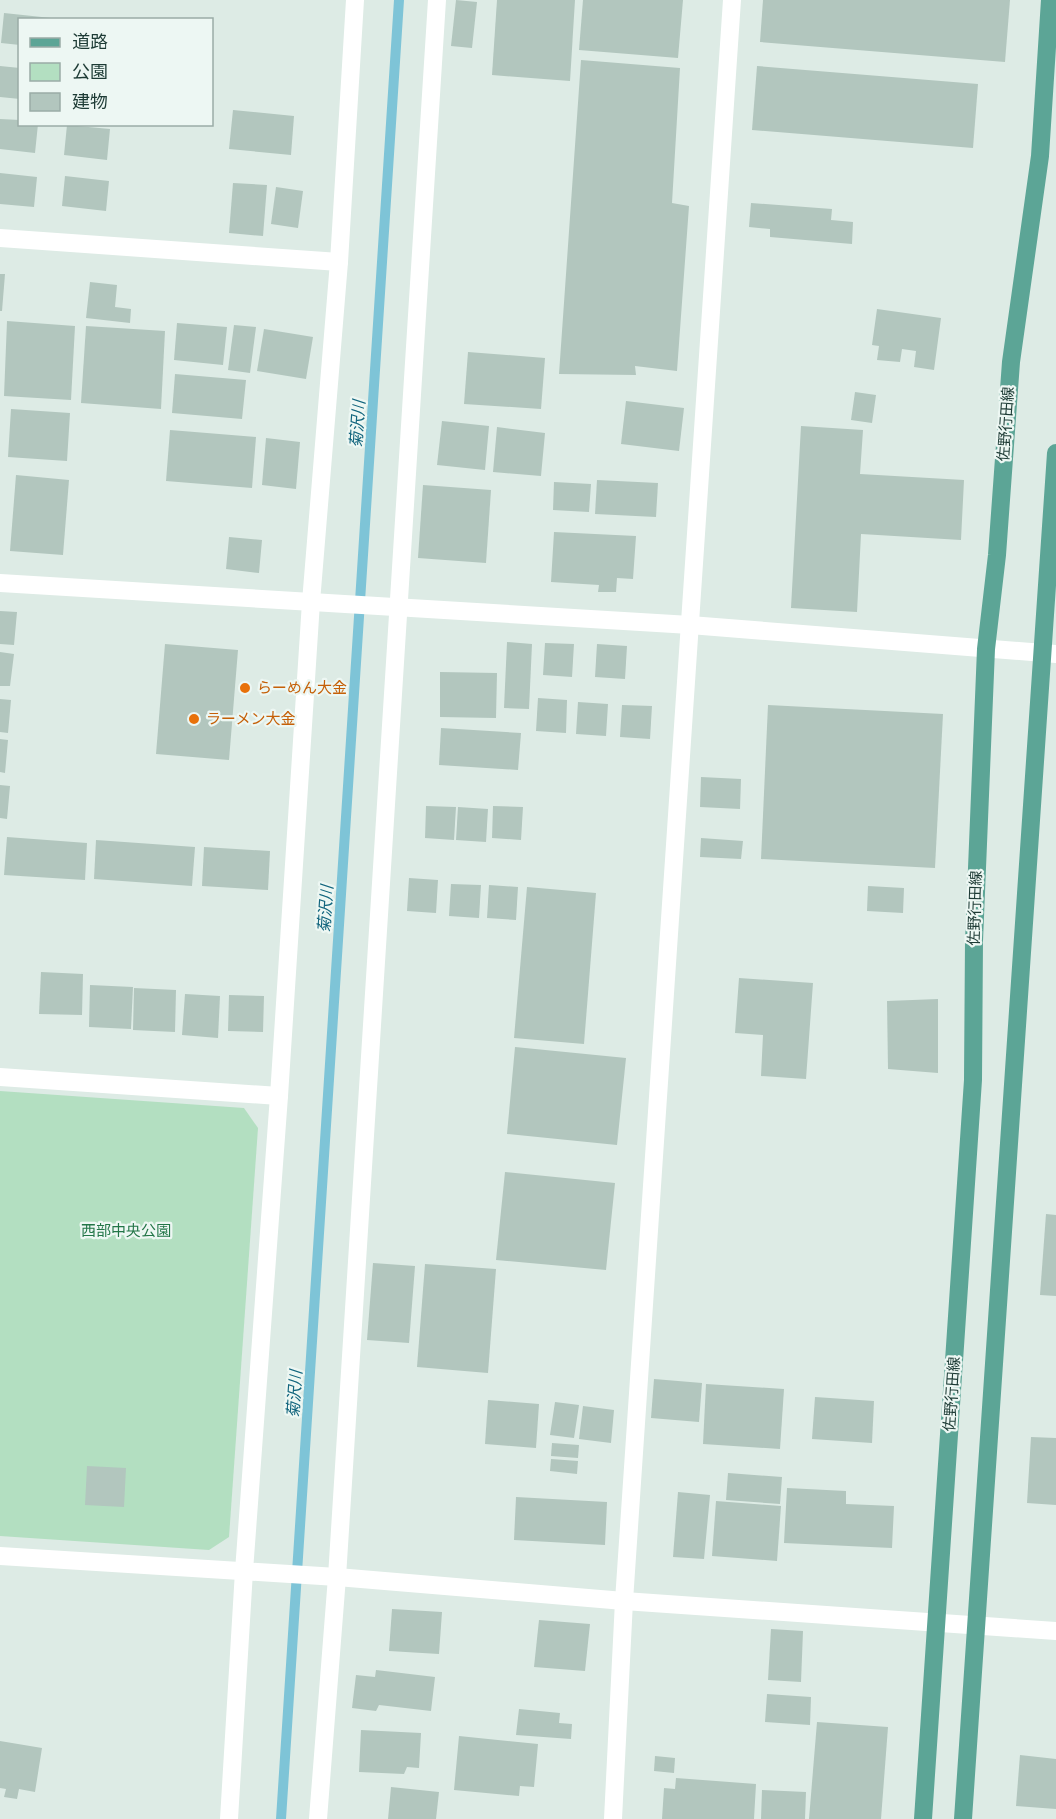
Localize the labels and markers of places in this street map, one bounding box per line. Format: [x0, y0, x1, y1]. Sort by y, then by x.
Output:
place label: らーめん大金 [257, 678, 347, 697]
marker: らーめん大金 [238, 681, 252, 695]
place label: ラーメン大金 [206, 709, 295, 728]
marker: ラーメン大金 [187, 712, 201, 726]

